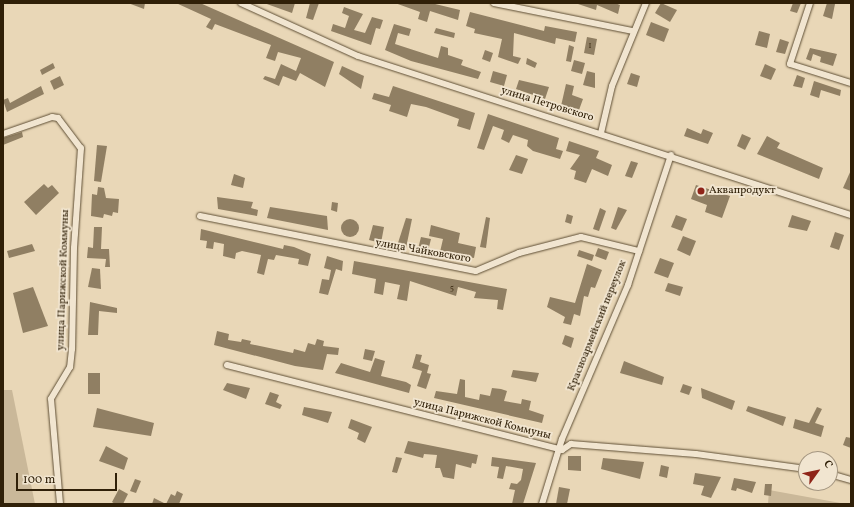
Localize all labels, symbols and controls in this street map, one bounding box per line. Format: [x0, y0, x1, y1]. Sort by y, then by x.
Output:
house number: 1 [588, 41, 592, 51]
street label: улица Петровского [499, 85, 595, 125]
place label: Аквапродукт [709, 184, 776, 198]
marker: Аквапродукт [696, 186, 706, 196]
street label: улица Парижской Коммуны [55, 209, 73, 351]
street label: улица Чайковского [374, 237, 472, 267]
street label: Красноармейский переулок [566, 259, 630, 393]
house number: 5 [450, 283, 454, 293]
street label: улица Парижской Коммуны [412, 397, 552, 443]
north arrow [798, 451, 838, 491]
text: С [819, 458, 836, 472]
scale bar [18, 465, 119, 491]
text: 100 m [23, 472, 55, 488]

